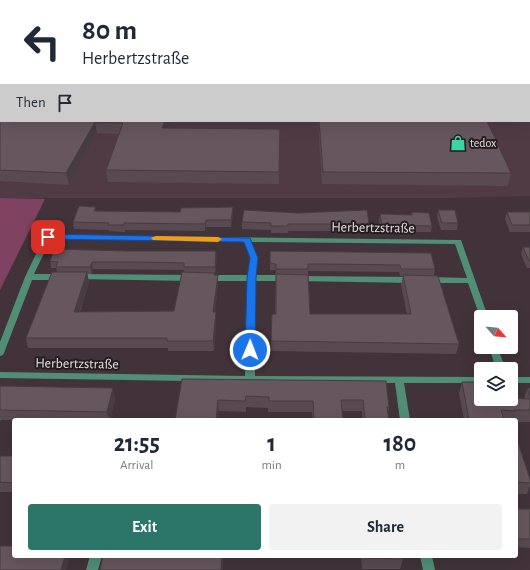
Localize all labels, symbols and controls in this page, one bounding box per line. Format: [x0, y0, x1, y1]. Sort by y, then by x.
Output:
icon: left [16, 16, 68, 68]
text: 80 m [82, 17, 137, 45]
text: Herbertzstraße [82, 50, 189, 68]
icon: arrive [54, 92, 76, 114]
text: Then [16, 95, 46, 110]
shop icon: tedox [449, 134, 467, 152]
place label: tedox [470, 137, 496, 149]
pin [31, 220, 65, 254]
street label: Herbertzstraße [331, 220, 415, 236]
icon: arrive [37, 226, 59, 248]
north arrow [474, 310, 518, 354]
map controls [474, 310, 518, 406]
position arrow [229, 329, 271, 371]
street label: Herbertzstraße [35, 356, 119, 372]
button: layers [474, 362, 518, 406]
text: 21:55 [114, 432, 160, 456]
text: 1 [267, 432, 276, 456]
text: 180 [383, 432, 416, 456]
text: Arrival [120, 459, 153, 472]
text: min [261, 459, 282, 472]
text: m [395, 459, 405, 472]
button: Exit [28, 504, 261, 550]
button: Share [269, 504, 502, 550]

